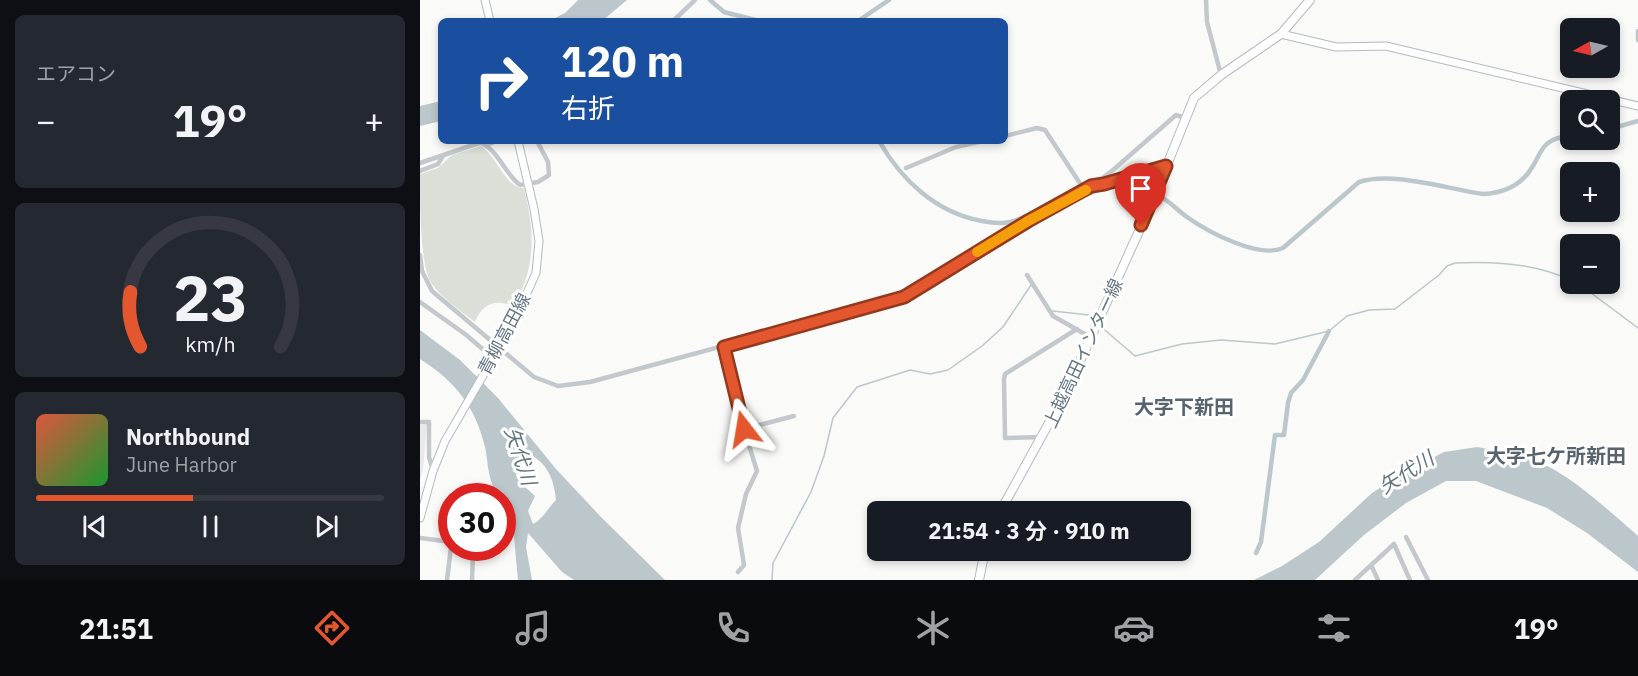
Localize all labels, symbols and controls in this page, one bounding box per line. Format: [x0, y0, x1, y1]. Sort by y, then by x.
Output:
north arrow [1560, 18, 1620, 78]
map controls [1560, 18, 1620, 294]
text: 120 m [561, 34, 684, 89]
icon: right [462, 42, 540, 120]
text: エアコン [36, 60, 116, 87]
text: 右折 [561, 90, 615, 125]
button: search [1560, 90, 1620, 150]
text: 19° [172, 91, 248, 149]
text: − [36, 99, 56, 142]
text: + [364, 99, 384, 142]
button: + [1560, 162, 1620, 222]
pin [1115, 163, 1166, 225]
icon: arrive [1124, 172, 1157, 205]
button: − [1560, 234, 1620, 294]
text: 23 [173, 257, 247, 338]
street label: 上越高田インター線 [1038, 275, 1128, 431]
street label: 青柳高田線 [473, 289, 535, 379]
text: km/h [185, 330, 235, 358]
district label: 大字下新田 [1134, 393, 1234, 420]
position arrow [712, 397, 776, 461]
text: Northbound [126, 422, 250, 451]
water label: 矢代川 [499, 423, 544, 491]
district label: 大字七ケ所新田 [1486, 442, 1626, 469]
water label: 矢代川 [1373, 444, 1440, 499]
text: June Harbor [126, 451, 237, 478]
speed limit sign: 30 [438, 483, 516, 561]
icon: previous [78, 510, 111, 543]
icon: pause [194, 510, 227, 543]
icon: next [310, 510, 343, 543]
text: 21:54 · 3 分 · 910 m [928, 516, 1130, 545]
icon: directions [311, 607, 353, 649]
icon: music [512, 607, 554, 649]
icon: phone [712, 607, 754, 649]
icon: climate [912, 607, 954, 649]
icon: car [1113, 607, 1155, 649]
icon: filters [1313, 607, 1355, 649]
text: 21:51 [79, 611, 153, 646]
text: 19° [1514, 611, 1559, 646]

